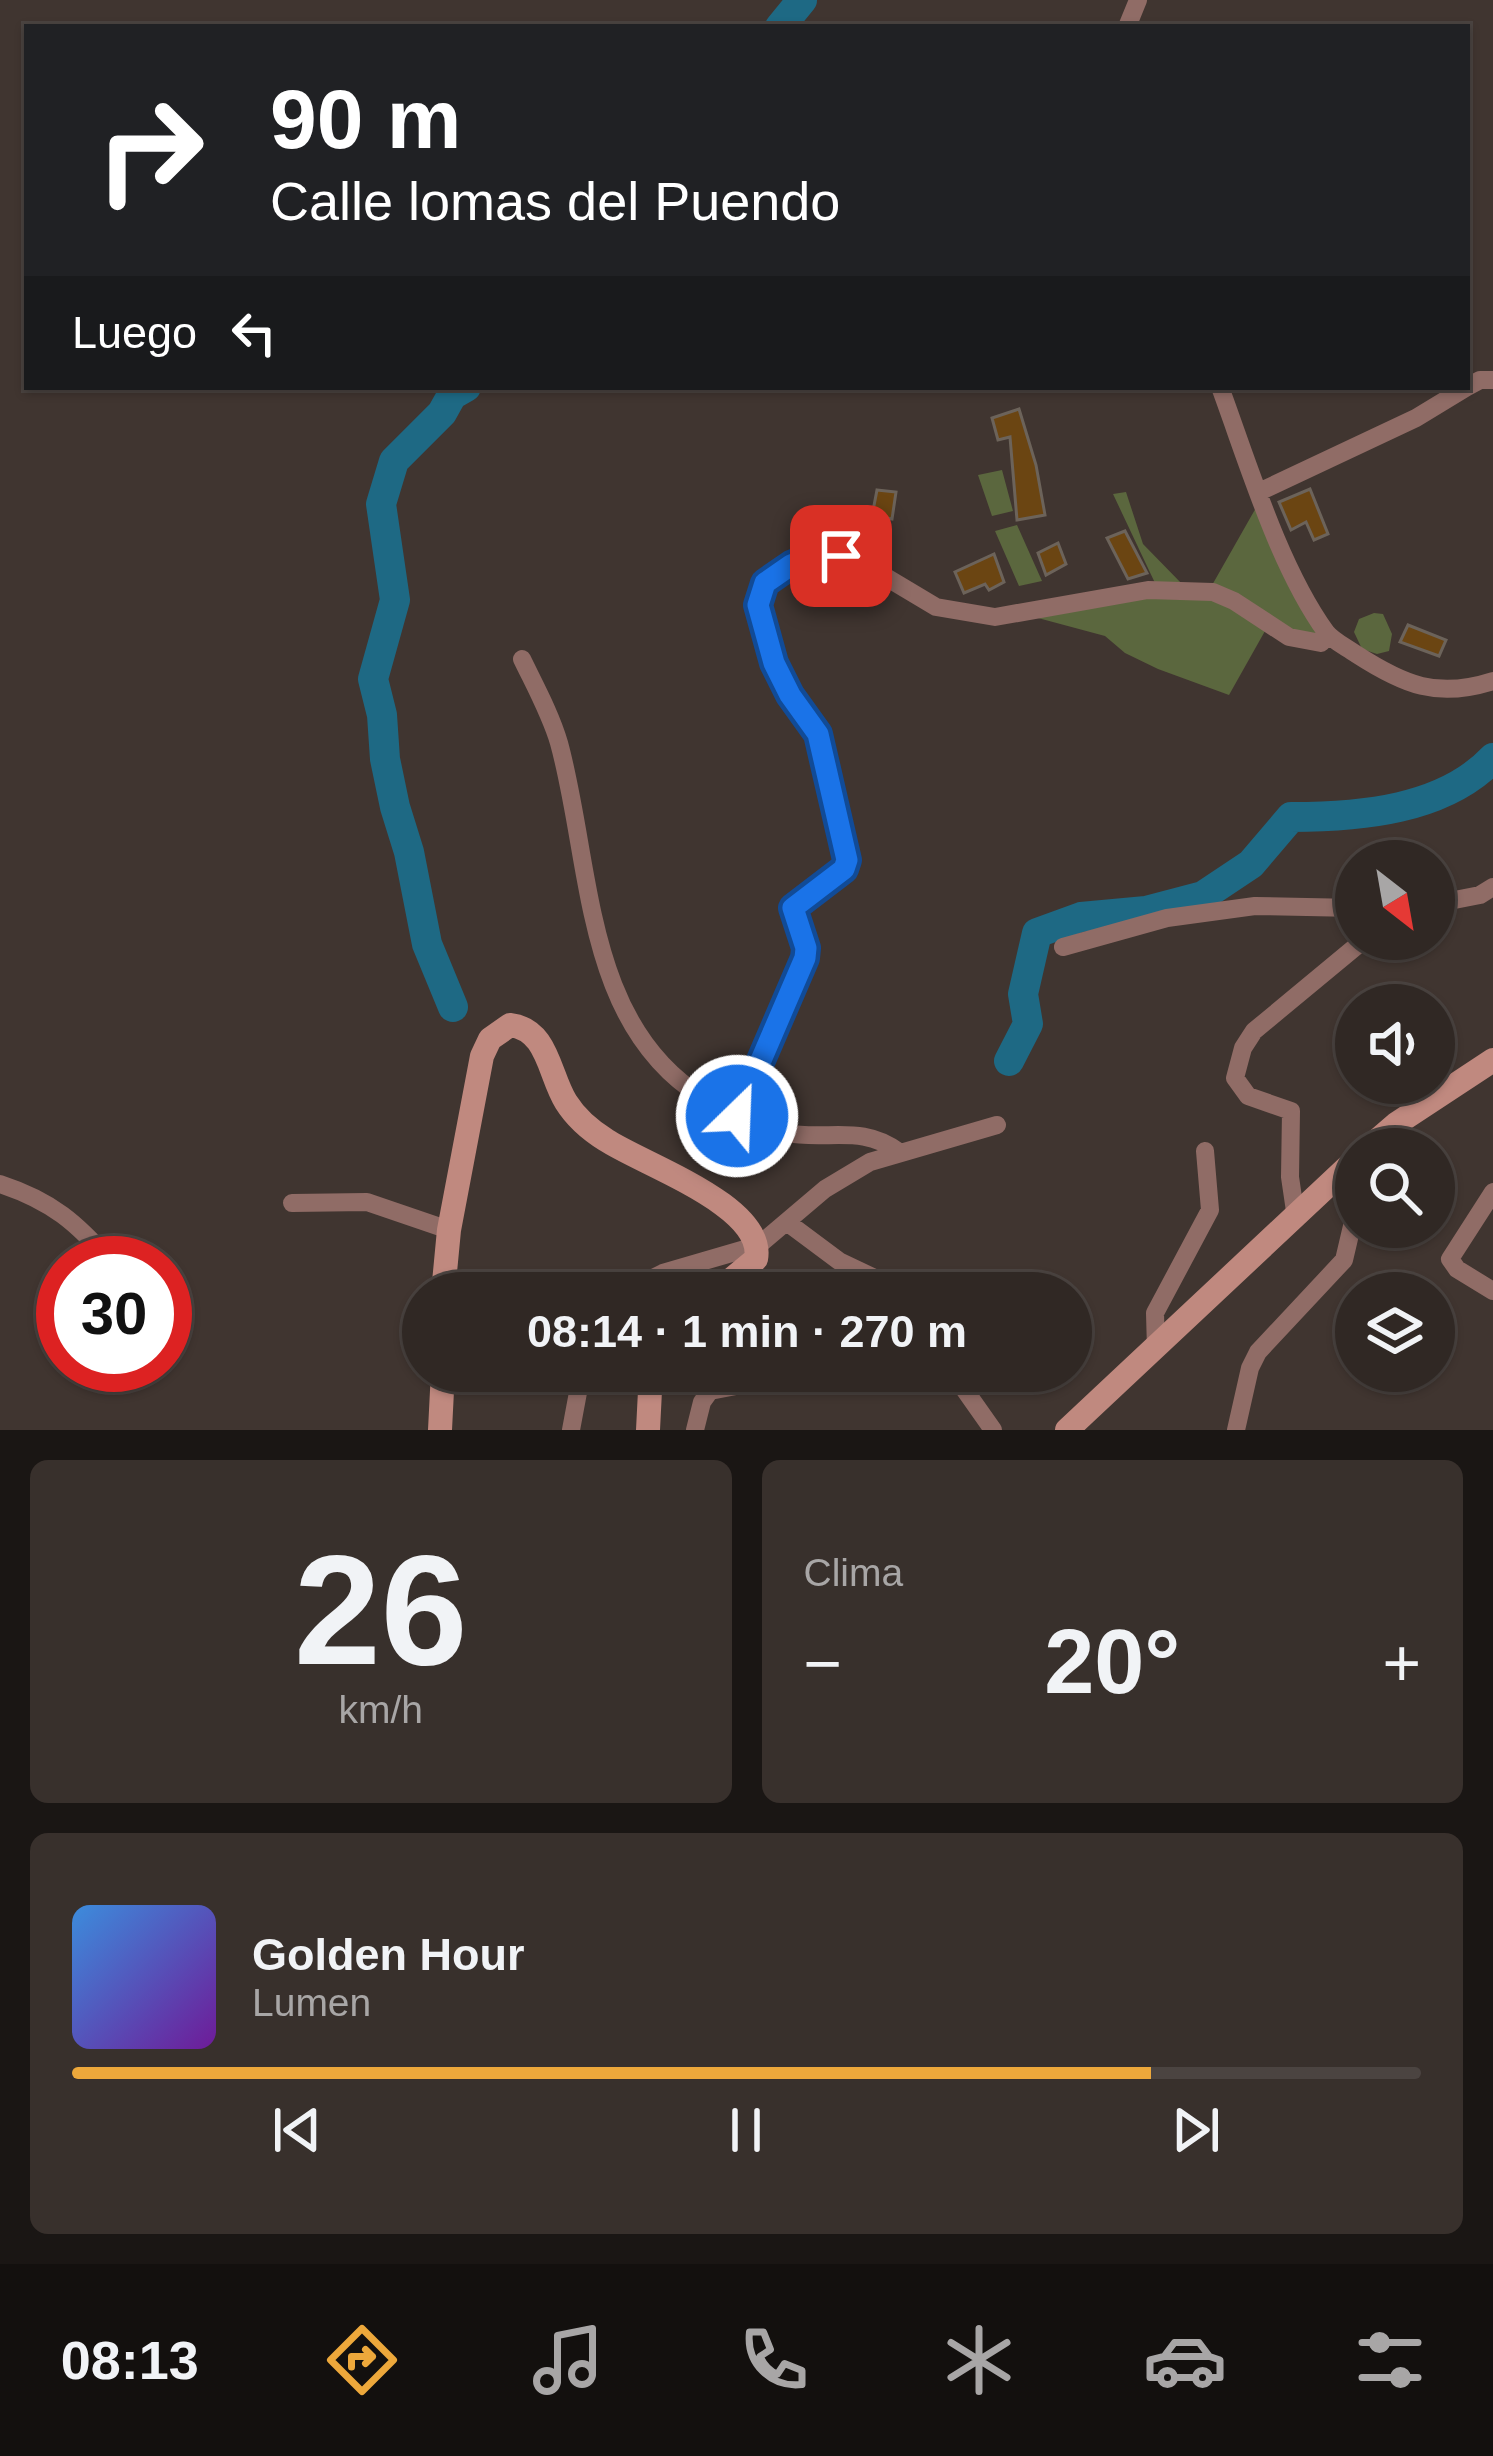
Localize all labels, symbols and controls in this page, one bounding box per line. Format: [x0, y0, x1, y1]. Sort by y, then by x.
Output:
icon: right [72, 72, 228, 228]
text: 90 m [270, 72, 461, 166]
text: Calle lomas del Puendo [270, 171, 840, 231]
icon: left [221, 300, 287, 366]
text: Luego [72, 307, 197, 358]
pin [790, 505, 892, 607]
icon: arrive [808, 523, 874, 589]
north arrow [1335, 840, 1455, 960]
map controls [1335, 840, 1455, 1392]
button: sound [1335, 984, 1455, 1104]
position arrow [674, 1053, 800, 1179]
button: search [1335, 1128, 1455, 1248]
speed limit sign: 30 [36, 1236, 192, 1392]
button: layers [1335, 1272, 1455, 1392]
text: 08:14 · 1 min · 270 m [527, 1306, 967, 1357]
text: 26 [294, 1523, 468, 1697]
text: Clima [804, 1551, 903, 1594]
text: 20° [1044, 1612, 1180, 1712]
text: − [804, 1626, 842, 1700]
text: + [1382, 1626, 1421, 1700]
text: km/h [338, 1688, 423, 1731]
text: Golden Hour [252, 1929, 524, 1980]
text: Lumen [252, 1981, 371, 2024]
icon: previous [264, 2097, 330, 2163]
icon: pause [713, 2097, 779, 2163]
icon: next [1163, 2097, 1229, 2163]
icon: directions [320, 2318, 404, 2402]
icon: music [526, 2318, 610, 2402]
icon: phone [732, 2318, 816, 2402]
icon: climate [937, 2318, 1021, 2402]
icon: car [1143, 2318, 1227, 2402]
icon: filters [1348, 2318, 1432, 2402]
text: 08:13 [61, 2330, 199, 2390]

